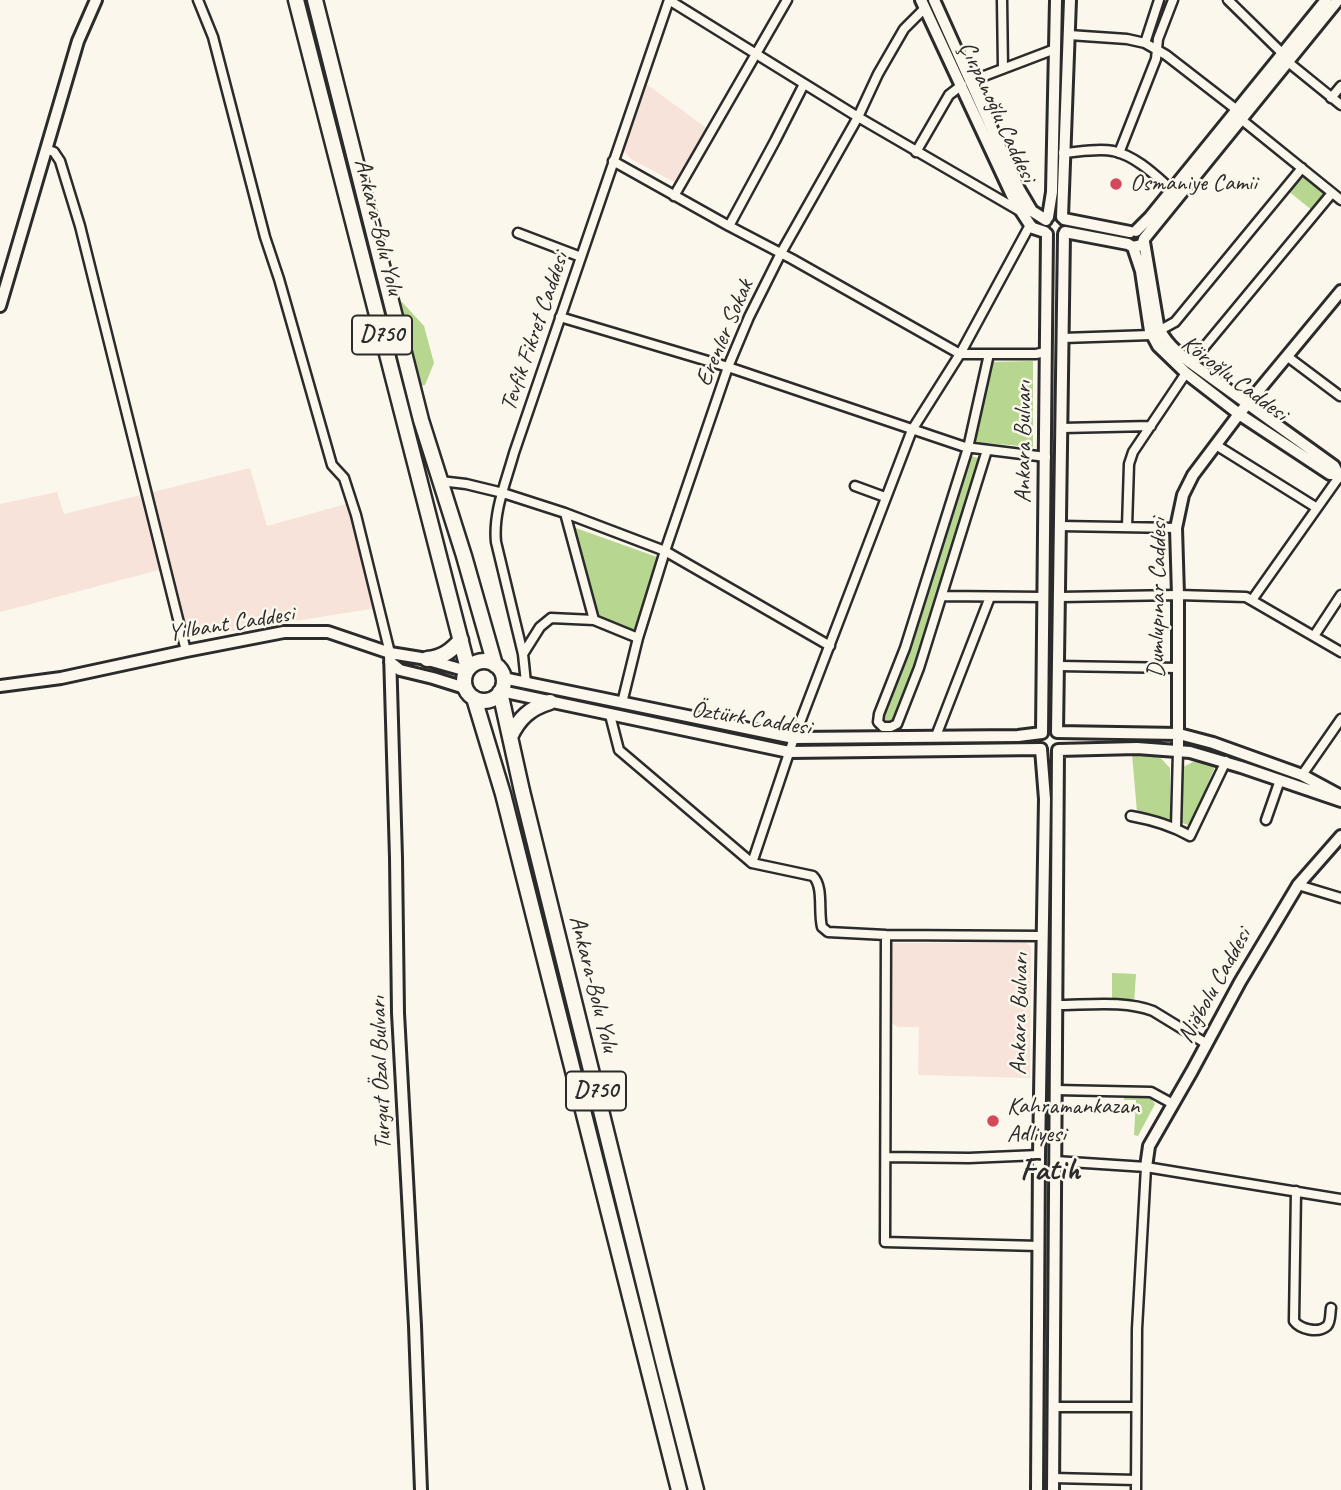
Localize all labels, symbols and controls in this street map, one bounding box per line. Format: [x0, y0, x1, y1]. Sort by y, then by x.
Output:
street label: Çırpanoğlu Caddesi [952, 37, 1042, 187]
street label: Ankara-Bolu Yolu [347, 156, 409, 298]
place label: Osmaniye Camii [1130, 170, 1257, 198]
marker: Osmaniye Camii [1108, 176, 1124, 192]
street label: Tevfik Fikret Caddesi [494, 249, 576, 415]
street label: Erenler Sokak [690, 275, 760, 391]
road number: D750 [352, 316, 412, 354]
street label: Köroğlu Caddesi [1175, 330, 1293, 428]
street label: Ankara Bulvarı [1010, 381, 1038, 503]
street label: Dumlupınar Caddesi [1142, 518, 1174, 678]
street label: Yılbant Caddesi [166, 600, 296, 648]
street label: Öztürk Caddesi [689, 695, 813, 743]
street label: Ankara-Bolu Yolu [562, 913, 624, 1055]
street label: Niğbolu Caddesi [1172, 924, 1258, 1048]
street label: Ankara Bulvarı [1005, 953, 1035, 1075]
street label: Turgut Özal Bulvarı [364, 996, 398, 1150]
road number: D750 [566, 1072, 626, 1110]
place label: Kahramankazan Adliyesi [1007, 1093, 1139, 1149]
marker: Kahramankazan Adliyesi [985, 1113, 1001, 1129]
district label: Fatih [1020, 1152, 1080, 1190]

